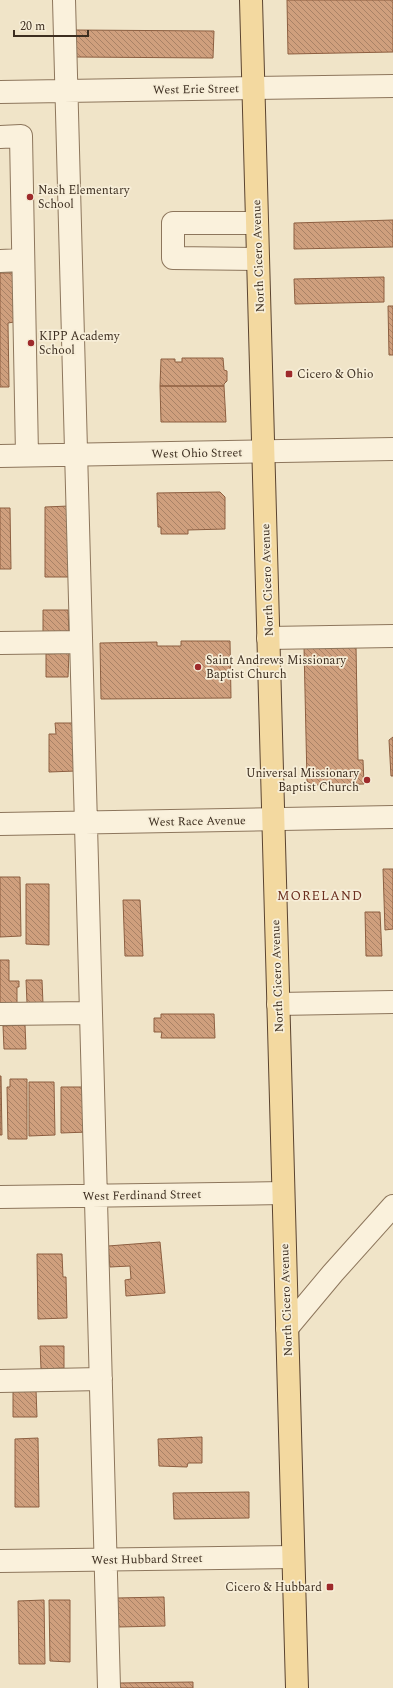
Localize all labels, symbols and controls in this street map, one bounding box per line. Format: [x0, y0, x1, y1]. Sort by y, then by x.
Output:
scale bar [14, 12, 88, 38]
text: 20 m [20, 17, 45, 36]
street label: West Erie Street [153, 79, 239, 100]
place label: Nash Elementary School [38, 181, 131, 214]
marker: Nash Elementary School [25, 192, 35, 202]
street label: North Cicero Avenue [247, 199, 270, 313]
place label: KIPP Academy School [39, 327, 121, 360]
marker: KIPP Academy School [26, 338, 36, 348]
place label: Cicero & Ohio [297, 365, 373, 384]
marker: Cicero & Ohio [284, 369, 294, 379]
street label: West Ohio Street [151, 443, 243, 464]
street label: North Cicero Avenue [256, 523, 279, 637]
place label: Saint Andrews Missionary Baptist Church [206, 651, 347, 684]
marker: Saint Andrews Missionary Baptist Church [193, 662, 203, 672]
place label: Universal Missionary Baptist Church [246, 764, 360, 797]
marker: Universal Missionary Baptist Church [362, 775, 372, 785]
street label: West Race Avenue [148, 811, 246, 832]
district label: MORELAND [277, 886, 363, 906]
street label: North Cicero Avenue [266, 919, 289, 1033]
street label: West Ferdinand Street [83, 1185, 202, 1206]
street label: North Cicero Avenue [275, 1243, 298, 1357]
street label: West Hubbard Street [91, 1549, 203, 1570]
place label: Cicero & Hubbard [225, 1578, 322, 1597]
marker: Cicero & Hubbard [325, 1582, 335, 1592]

